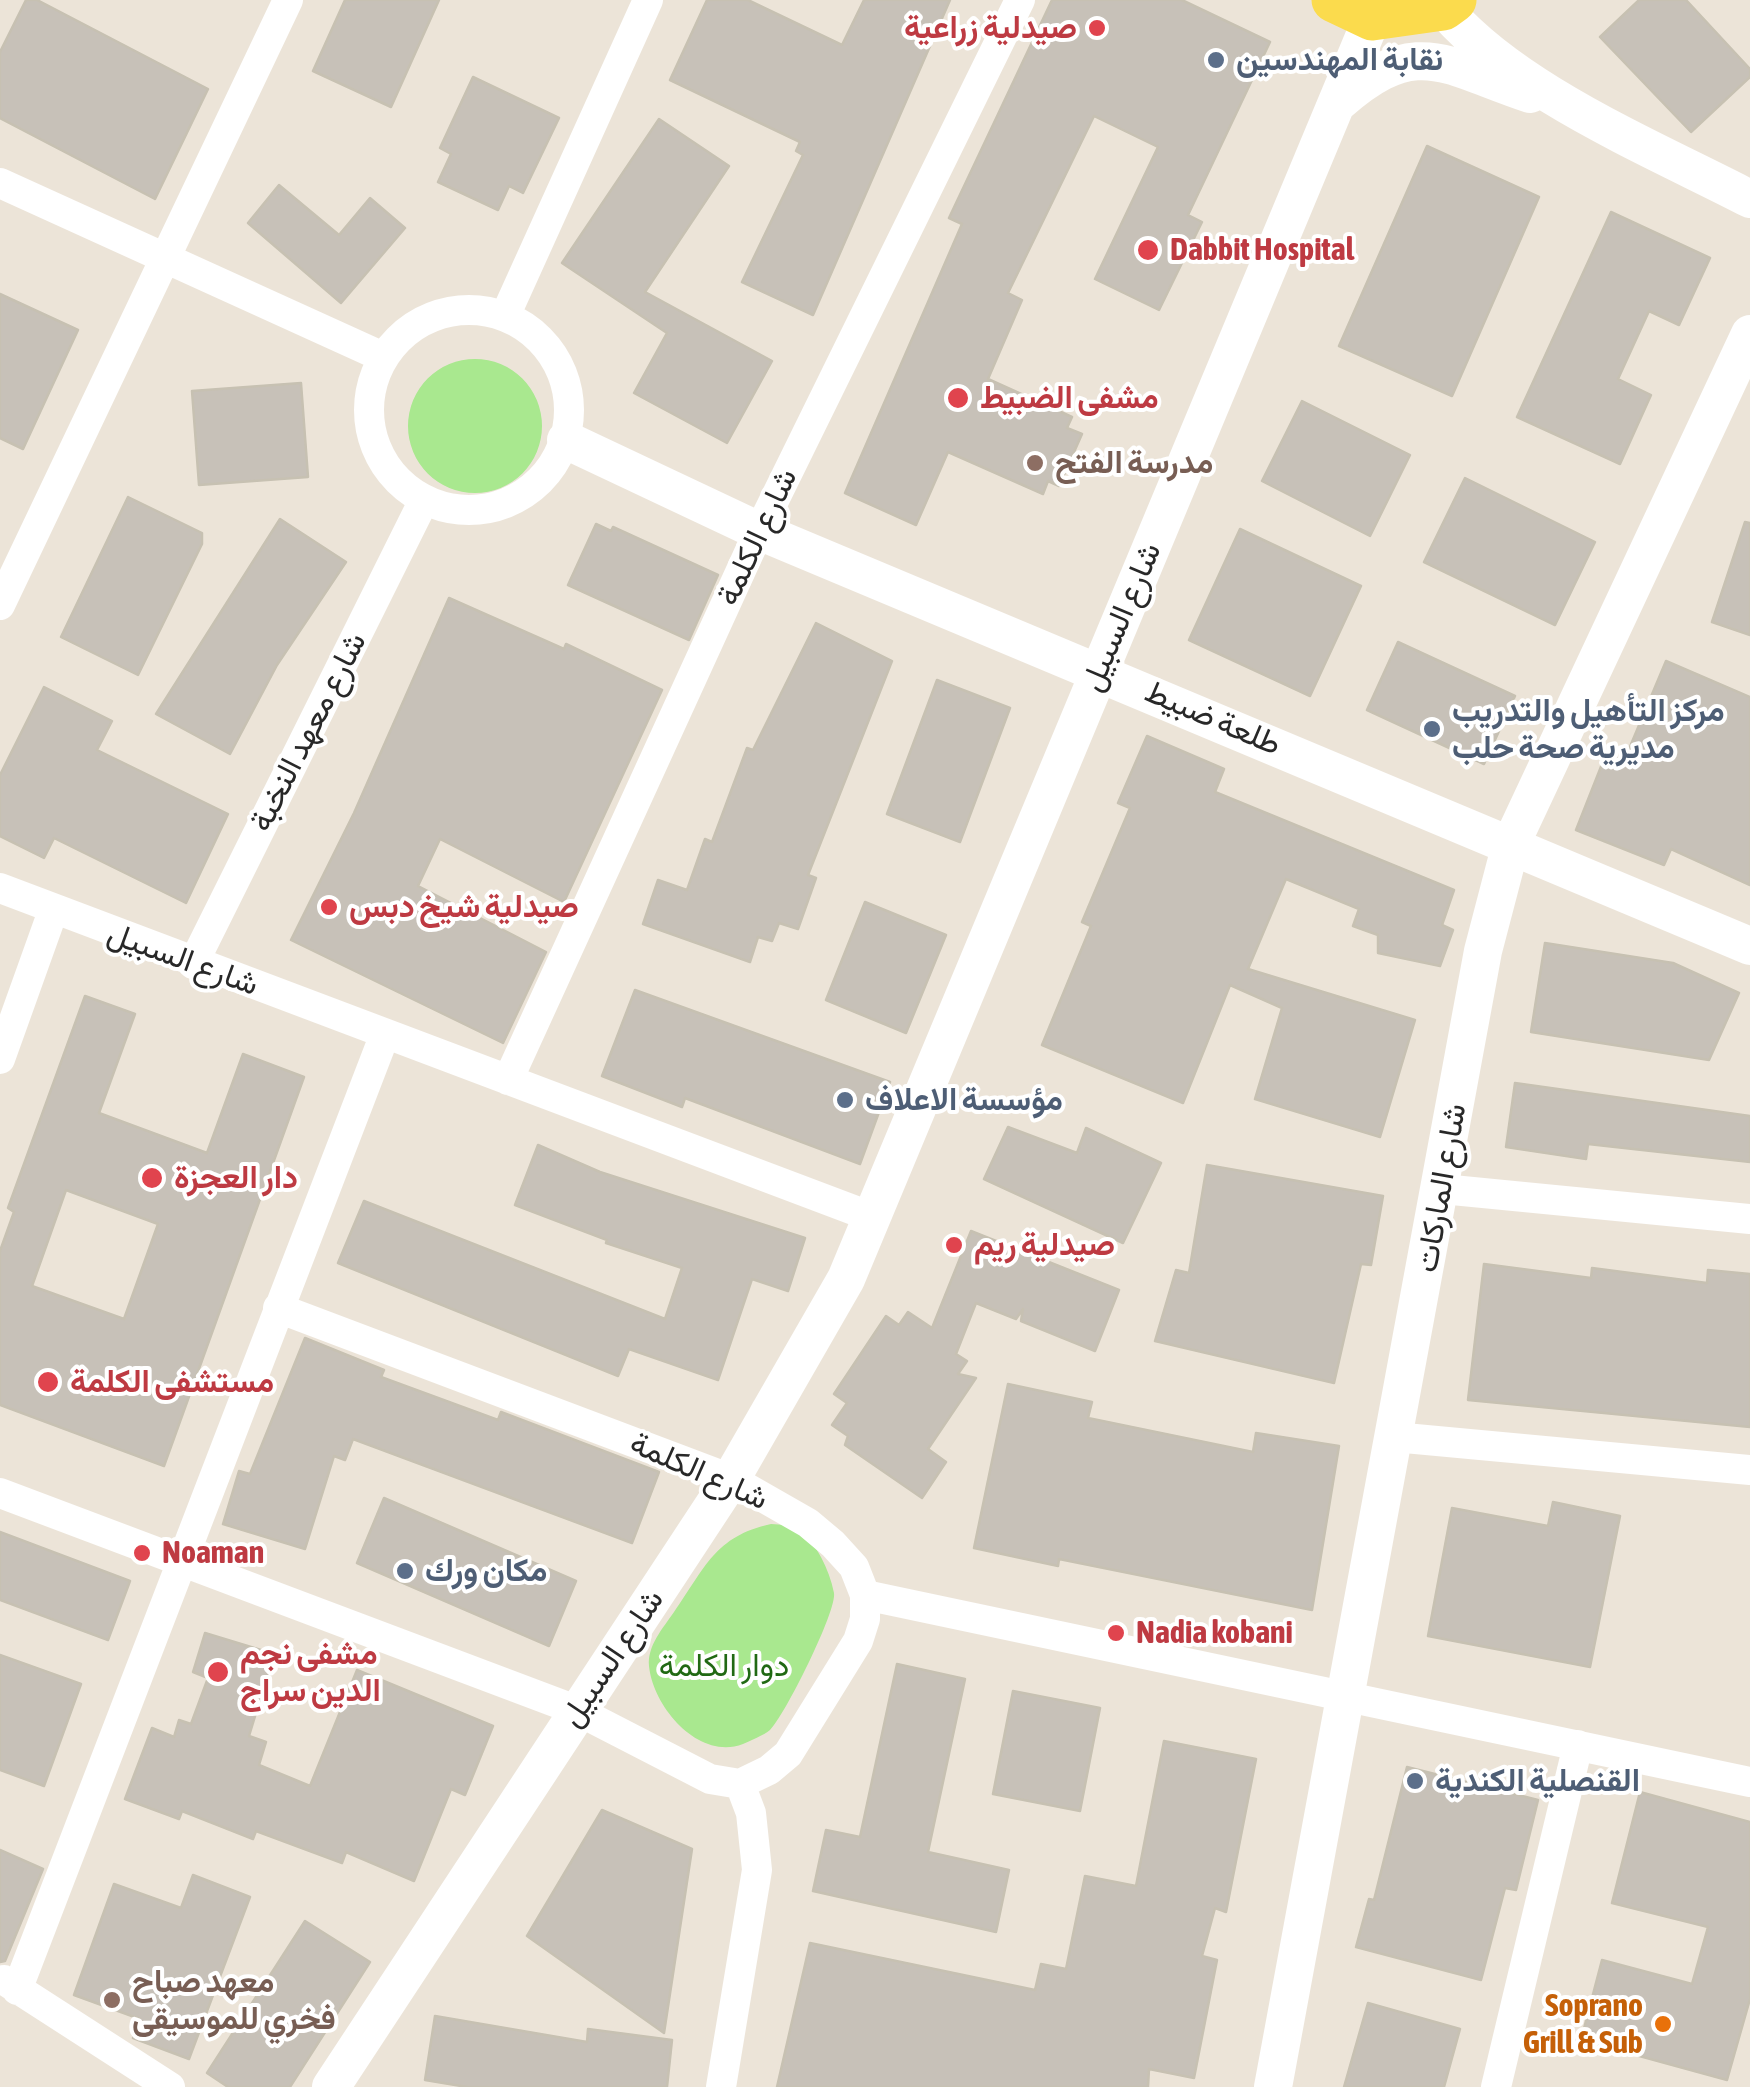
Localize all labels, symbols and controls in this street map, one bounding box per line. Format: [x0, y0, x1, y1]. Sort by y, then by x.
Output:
place label: صيدلية زراعية [904, 9, 1077, 47]
marker: صيدلية زراعية [1086, 17, 1108, 39]
place label: نقابة المهندسين [1236, 41, 1443, 79]
marker: نقابة المهندسين [1205, 49, 1227, 71]
place label: Dabbit Hospital [1170, 231, 1354, 269]
marker: Dabbit Hospital [1135, 237, 1161, 263]
place label: مشفى الضبيط [980, 379, 1159, 417]
marker: مشفى الضبيط [945, 385, 971, 411]
place label: مدرسة الفتح [1055, 444, 1213, 482]
marker: مدرسة الفتح [1024, 452, 1046, 474]
street label: شارع الكلمة [709, 462, 805, 612]
street label: شارع السبيل [1073, 537, 1169, 697]
street label: شارع معهد النخبة [241, 626, 375, 838]
street label: طلعة ضبيط [1139, 672, 1287, 764]
place label: مركز التأهيل والتدريب مديرية صحة حلب [1452, 692, 1725, 767]
marker: مركز التأهيل والتدريب مديرية صحة حلب [1421, 718, 1443, 740]
place label: صيدلية شيخ دبس [349, 888, 579, 926]
marker: صيدلية شيخ دبس [318, 896, 340, 918]
street label: شارع السبيل [102, 914, 264, 1004]
place label: مؤسسة الاعلاف [865, 1081, 1063, 1119]
marker: مؤسسة الاعلاف [834, 1089, 856, 1111]
street label: شارع الماركات [1407, 1101, 1475, 1275]
place label: دار العجزة [174, 1159, 298, 1197]
marker: دار العجزة [139, 1165, 165, 1191]
place label: صيدلية ريم [974, 1226, 1115, 1264]
marker: صيدلية ريم [943, 1234, 965, 1256]
place label: مستشفى الكلمة [70, 1363, 274, 1401]
marker: مستشفى الكلمة [35, 1369, 61, 1395]
street label: شارع الكلمة [624, 1424, 774, 1518]
place label: Noaman [162, 1534, 264, 1572]
marker: Noaman [131, 1542, 153, 1564]
place label: مكان ورك [425, 1552, 547, 1590]
marker: مكان ورك [394, 1560, 416, 1582]
street label: شارع السبيل [552, 1582, 672, 1734]
place label: Nadia kobani [1136, 1614, 1293, 1652]
marker: Nadia kobani [1105, 1622, 1127, 1644]
place label: مشفى نجم الدين سراج [240, 1635, 381, 1710]
park label: دوار الكلمة [659, 1647, 789, 1685]
marker: مشفى نجم الدين سراج [205, 1659, 231, 1685]
place label: القنصلية الكندية [1435, 1762, 1640, 1800]
marker: القنصلية الكندية [1404, 1770, 1426, 1792]
place label: معهد صباح فخري للموسيقى [132, 1963, 336, 2038]
place label: Soprano Grill & Sub [1523, 1987, 1643, 2062]
marker: معهد صباح فخري للموسيقى [101, 1989, 123, 2011]
marker: Soprano Grill & Sub [1652, 2013, 1674, 2035]

